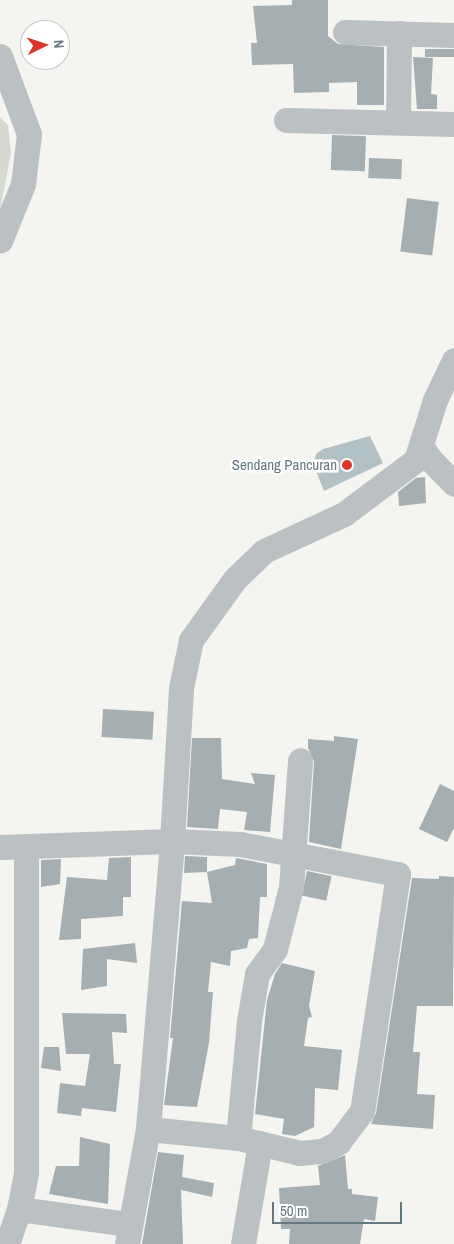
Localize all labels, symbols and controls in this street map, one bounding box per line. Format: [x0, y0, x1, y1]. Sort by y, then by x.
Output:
north arrow [20, 20, 70, 70]
text: N [50, 39, 68, 49]
place label: Sendang Pancuran [232, 456, 337, 474]
marker: Sendang Pancuran [341, 459, 353, 471]
scale bar [274, 1192, 404, 1224]
text: 50 m [280, 1200, 307, 1221]

